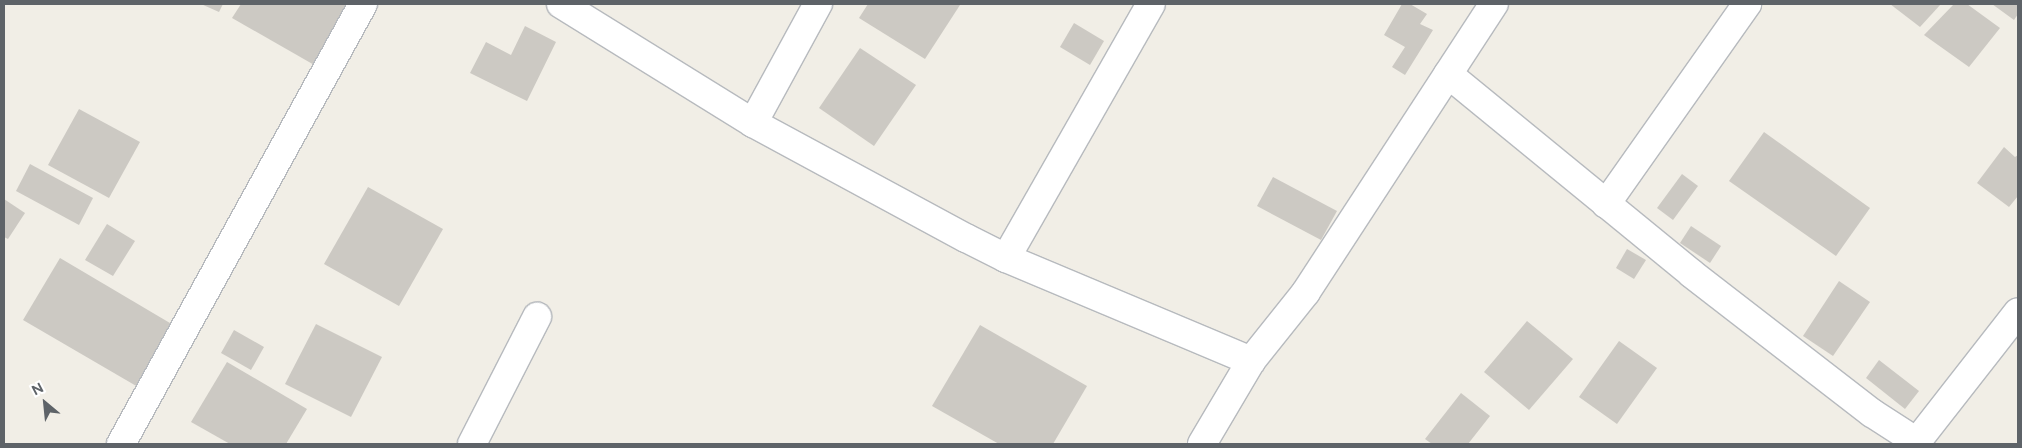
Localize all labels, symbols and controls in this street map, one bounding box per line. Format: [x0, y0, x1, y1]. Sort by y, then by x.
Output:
north arrow [20, 378, 70, 428]
text: N [29, 379, 46, 399]

